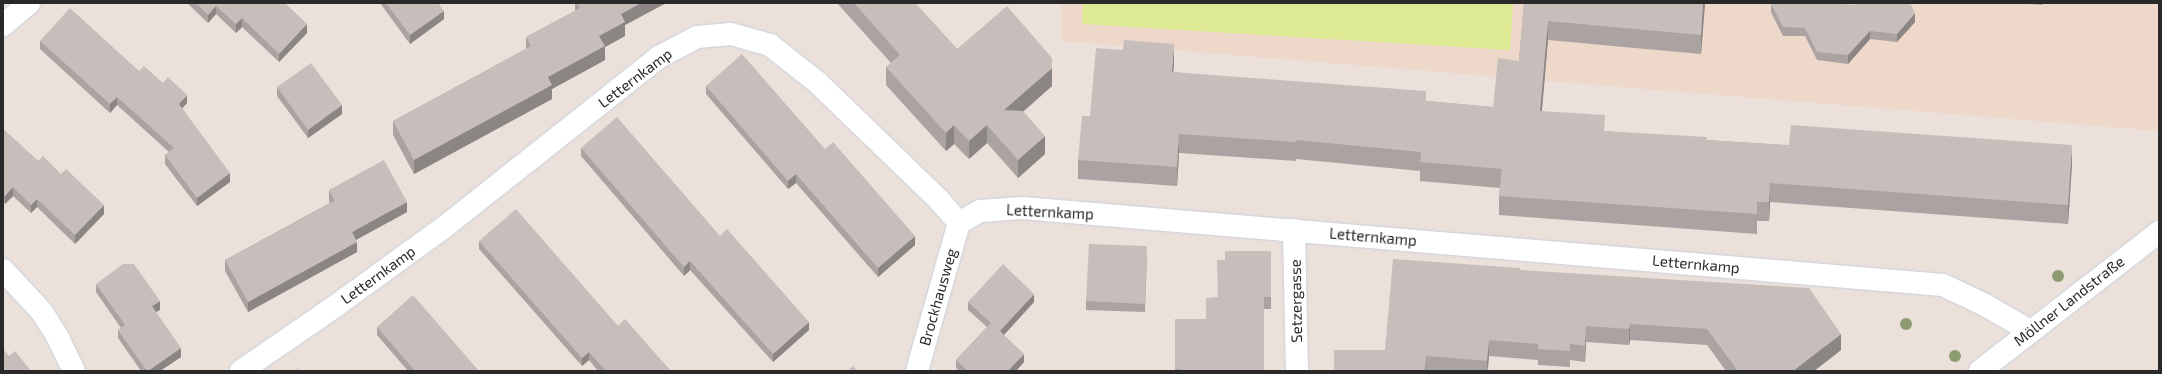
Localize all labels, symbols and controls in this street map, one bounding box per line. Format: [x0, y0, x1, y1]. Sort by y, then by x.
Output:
street label: Letternkamp [595, 44, 675, 112]
street label: Letternkamp [1006, 201, 1094, 223]
street label: Letternkamp [1329, 224, 1417, 250]
street label: Letternkamp [337, 242, 419, 308]
street label: Brockhausweg [916, 246, 960, 348]
street label: Letternkamp [1652, 251, 1740, 277]
street label: Möllner Landstraße [2010, 252, 2128, 350]
street label: Setzergasse [1286, 259, 1306, 343]

